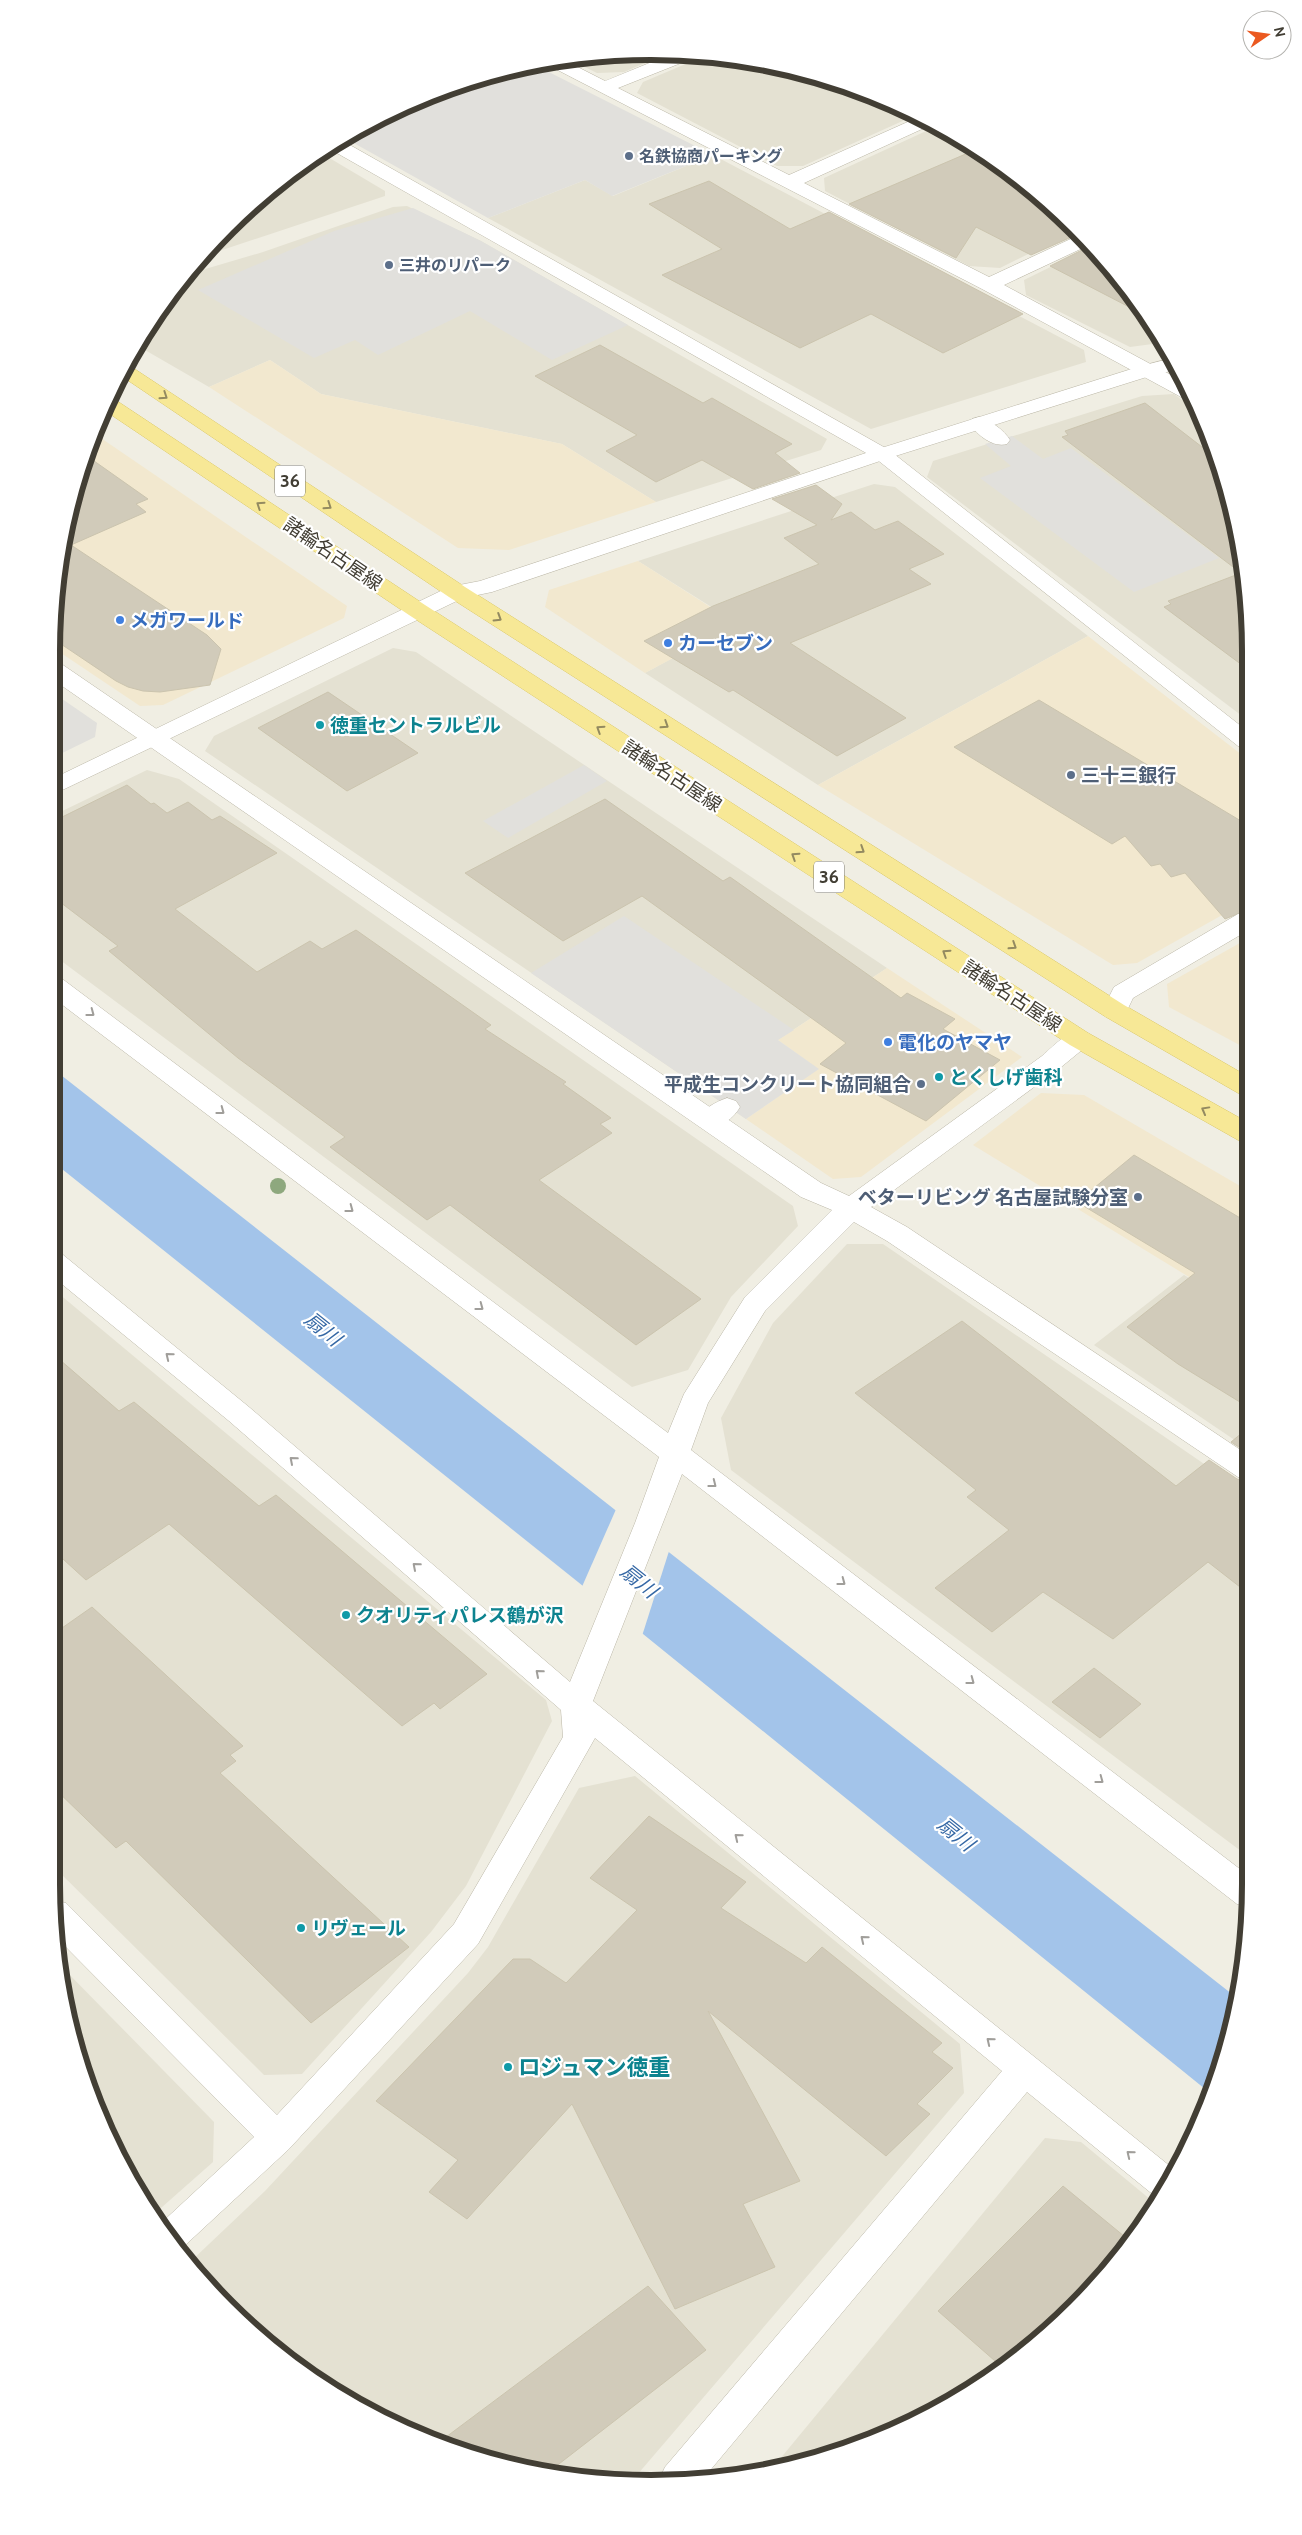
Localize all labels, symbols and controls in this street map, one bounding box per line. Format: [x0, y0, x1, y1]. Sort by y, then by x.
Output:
north arrow [1242, 10, 1292, 60]
text: N [1270, 25, 1290, 39]
place label: 名鉄協商パーキング [639, 147, 783, 166]
marker: 名鉄協商パーキング [623, 150, 635, 162]
place label: 三井のリパーク [399, 256, 511, 275]
marker: 三井のリパーク [383, 259, 395, 271]
one-way arrow [158, 390, 168, 399]
road number: 36 [275, 466, 305, 496]
one-way arrow [322, 500, 332, 509]
one-way arrow [256, 502, 265, 511]
street label: 諸輪名古屋線 [279, 513, 387, 595]
place label: メガワールド [130, 609, 244, 632]
one-way arrow [493, 612, 502, 622]
marker: メガワールド [114, 614, 126, 626]
place label: カーセブン [678, 632, 773, 655]
marker: カーセブン [662, 637, 674, 649]
place label: 徳重セントラルビル [330, 714, 501, 737]
one-way arrow [660, 718, 669, 728]
marker: 徳重セントラルビル [314, 719, 326, 731]
one-way arrow [597, 726, 606, 735]
street label: 諸輪名古屋線 [618, 735, 726, 817]
place label: 三十三銀行 [1081, 764, 1176, 787]
marker: 三十三銀行 [1065, 769, 1077, 781]
one-way arrow [856, 843, 865, 853]
one-way arrow [792, 852, 801, 862]
road number: 36 [814, 862, 844, 892]
one-way arrow [1007, 940, 1016, 950]
one-way arrow [943, 950, 952, 960]
street label: 諸輪名古屋線 [958, 955, 1066, 1037]
one-way arrow [85, 1007, 95, 1016]
place label: 電化のヤマヤ [898, 1031, 1012, 1054]
marker: 電化のヤマヤ [882, 1036, 894, 1048]
place label: とくしげ歯科 [949, 1066, 1062, 1089]
marker: とくしげ歯科 [933, 1071, 945, 1083]
place label: 平成生コンクリート協同組合 [664, 1073, 911, 1096]
marker: 平成生コンクリート協同組合 [915, 1078, 927, 1090]
one-way arrow [215, 1105, 224, 1113]
one-way arrow [1201, 1107, 1210, 1117]
place label: ベターリビング 名古屋試験分室 [858, 1186, 1128, 1209]
marker: ベターリビング 名古屋試験分室 [1132, 1191, 1144, 1203]
one-way arrow [344, 1203, 354, 1212]
one-way arrow [474, 1301, 484, 1310]
water label: 扇川 [300, 1307, 348, 1352]
one-way arrow [165, 1352, 174, 1361]
one-way arrow [290, 1457, 299, 1466]
one-way arrow [707, 1478, 716, 1486]
water label: 扇川 [616, 1559, 664, 1604]
one-way arrow [413, 1564, 422, 1572]
one-way arrow [836, 1577, 845, 1585]
place label: クオリティパレス鶴が沢 [356, 1604, 564, 1627]
marker: クオリティパレス鶴が沢 [340, 1609, 352, 1621]
one-way arrow [536, 1670, 545, 1678]
one-way arrow [965, 1675, 975, 1684]
one-way arrow [1094, 1774, 1103, 1782]
water label: 扇川 [933, 1812, 981, 1857]
one-way arrow [735, 1834, 744, 1842]
place label: リヴェール [311, 1917, 406, 1940]
marker: リヴェール [295, 1922, 307, 1934]
one-way arrow [861, 1936, 870, 1944]
one-way arrow [987, 2038, 996, 2047]
place label: ロジュマン徳重 [518, 2054, 670, 2081]
marker: ロジュマン徳重 [502, 2061, 514, 2073]
one-way arrow [1127, 2151, 1136, 2160]

